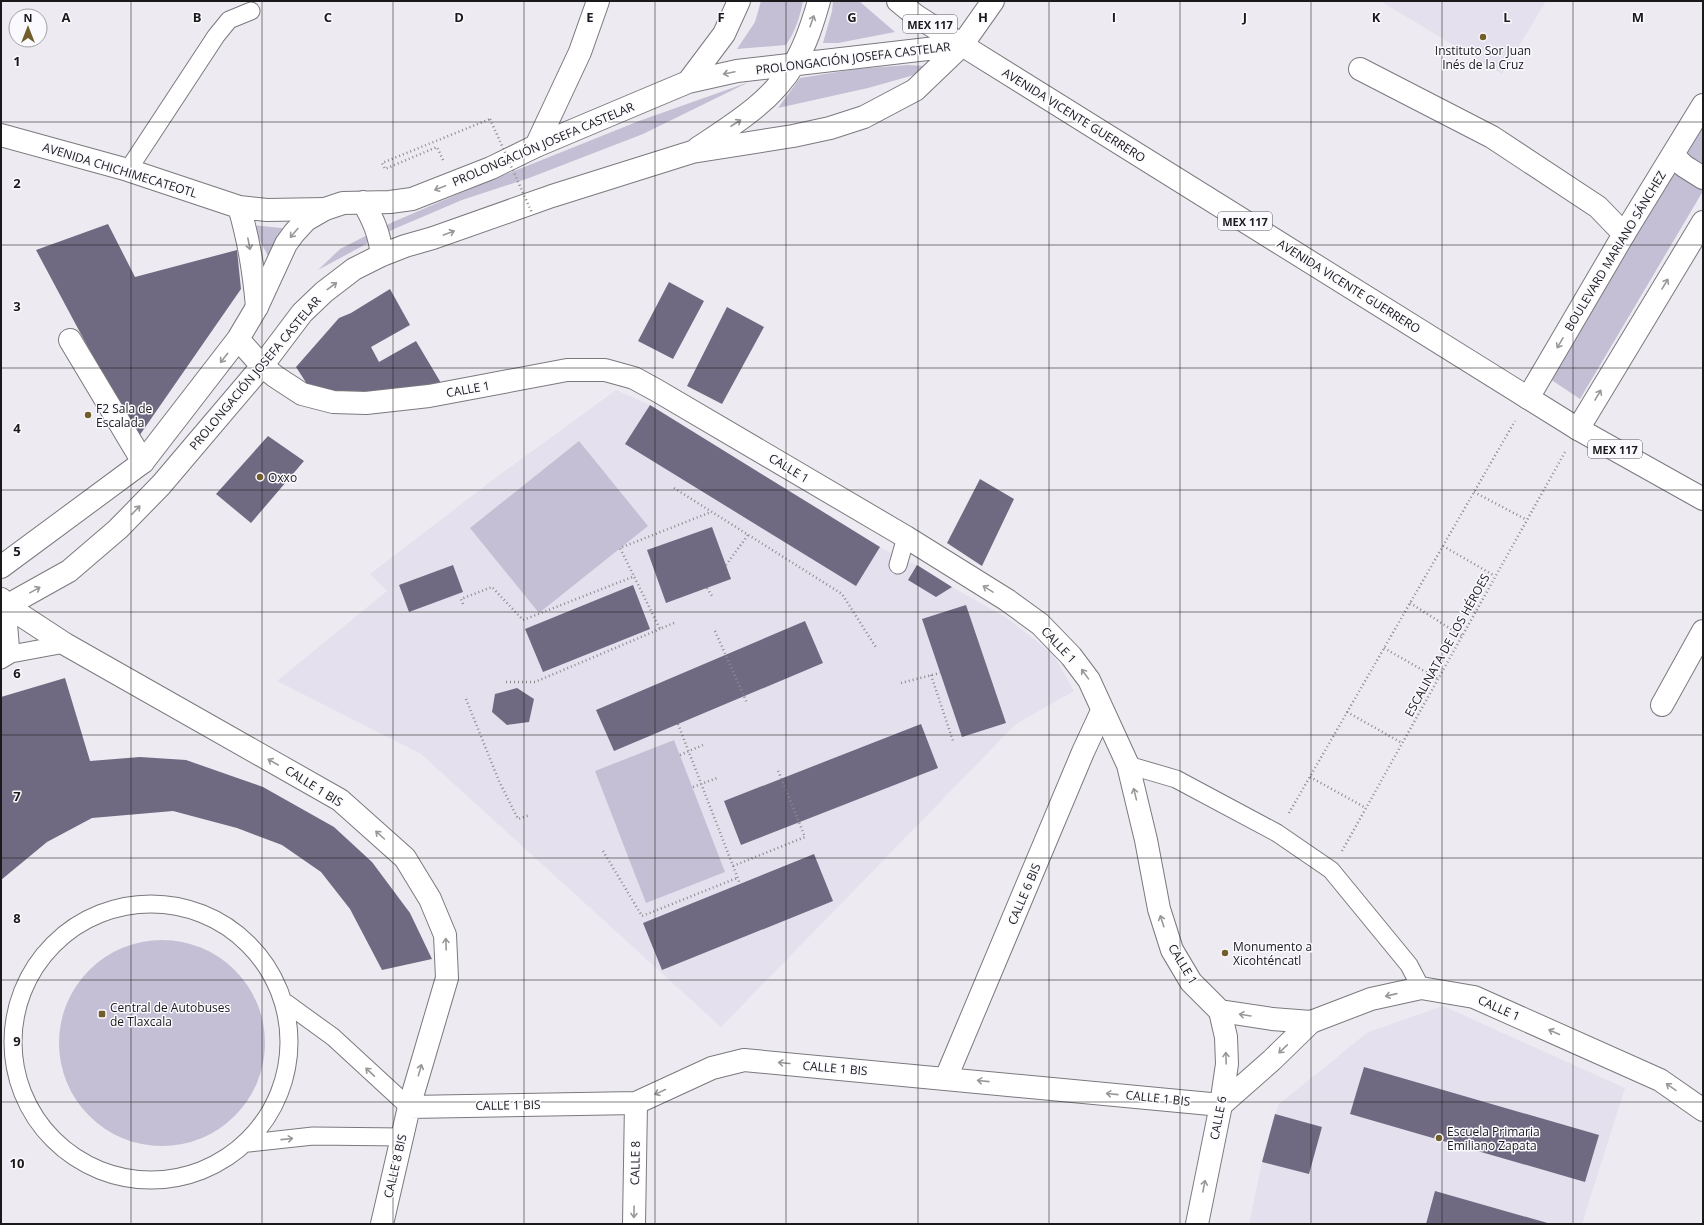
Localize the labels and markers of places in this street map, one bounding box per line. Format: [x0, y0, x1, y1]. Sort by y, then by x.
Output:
marker: Instituto Sor Juan Inés de la Cruz [1478, 32, 1488, 42]
place label: Instituto Sor Juan Inés de la Cruz [1435, 42, 1531, 73]
place label: F2 Sala de Escalada [96, 400, 153, 431]
marker: F2 Sala de Escalada [83, 410, 93, 420]
place label: Oxxo [268, 469, 297, 486]
marker: Oxxo [255, 472, 265, 482]
place label: Monumento a Xicohténcatl [1233, 938, 1312, 969]
marker: Monumento a Xicohténcatl [1220, 948, 1230, 958]
place label: Central de Autobuses de Tlaxcala [110, 999, 230, 1030]
marker: Central de Autobuses de Tlaxcala [97, 1009, 107, 1019]
place label: Escuela Primaria Emiliano Zapata [1447, 1123, 1540, 1154]
marker: Escuela Primaria Emiliano Zapata [1434, 1133, 1444, 1143]

